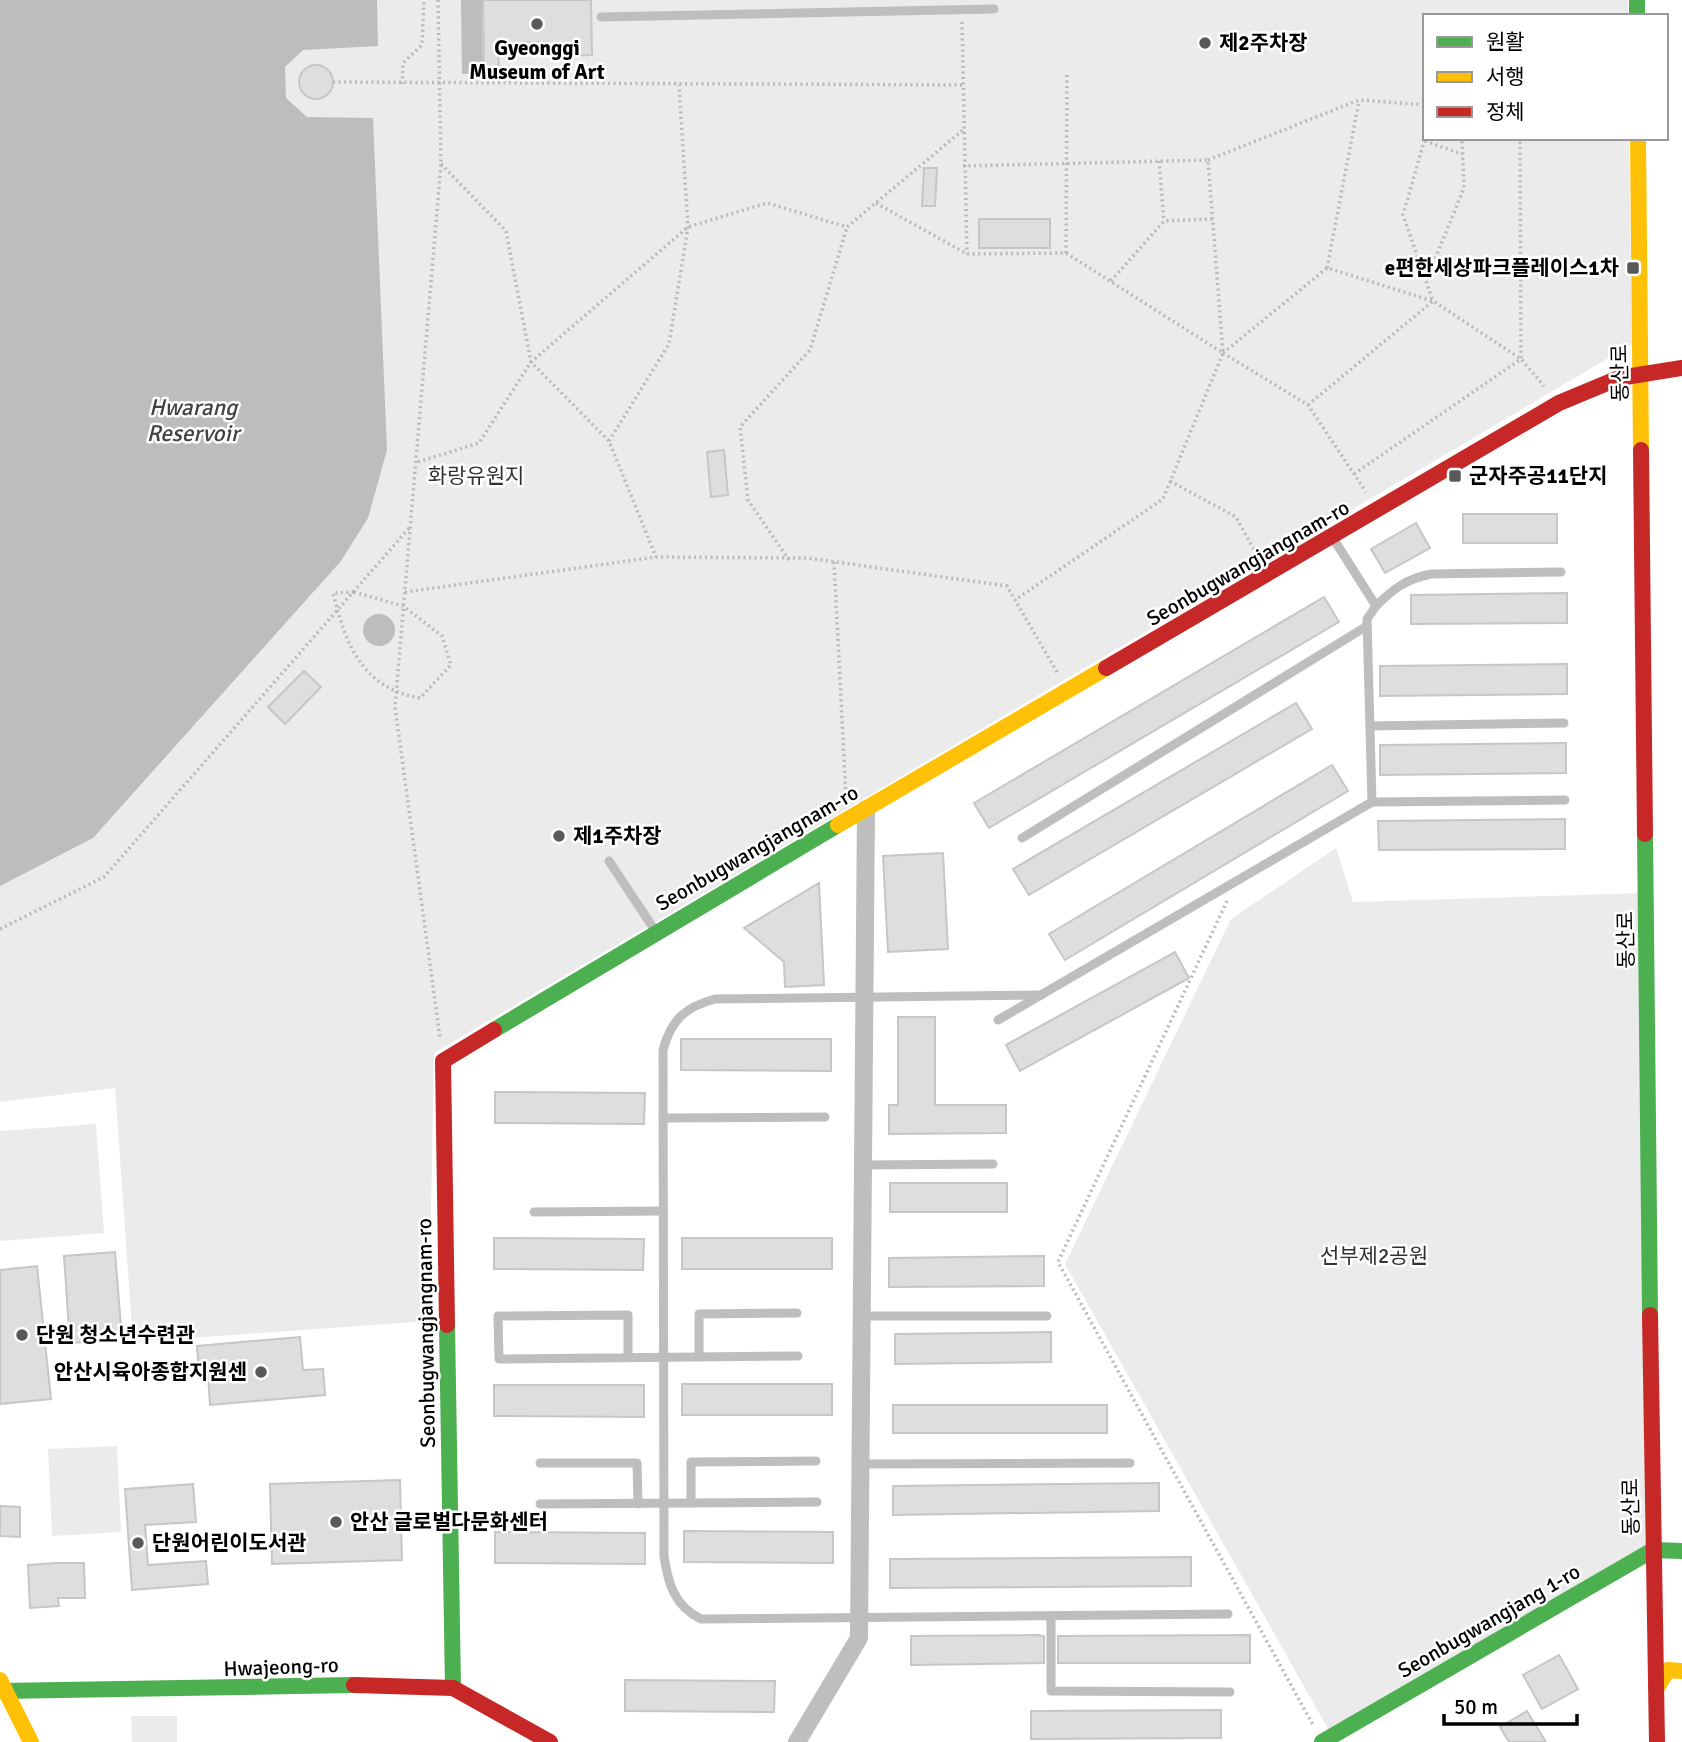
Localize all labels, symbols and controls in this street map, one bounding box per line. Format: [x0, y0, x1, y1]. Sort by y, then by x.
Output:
legend [1423, 14, 1668, 140]
marker: Gyeonggi Museum of Art [529, 16, 545, 32]
text: 원활 [1486, 29, 1525, 55]
place label: 제2주차장 [1219, 30, 1308, 56]
place label: Gyeonggi Museum of Art [469, 35, 605, 85]
marker: 제2주차장 [1197, 35, 1213, 51]
text: 서행 [1486, 64, 1525, 90]
text: 정체 [1486, 99, 1525, 125]
place label: e편한세상파크플레이스1차 [1385, 255, 1619, 281]
marker: e편한세상파크플레이스1차 [1625, 260, 1641, 276]
street label: 동산로 [1606, 344, 1634, 402]
water label: Hwarang Reservoir [147, 393, 243, 448]
park label: 화랑유원지 [428, 463, 524, 489]
place label: 군자주공11단지 [1469, 463, 1608, 489]
marker: 군자주공11단지 [1447, 468, 1463, 484]
street label: Seonbugwangjangnam-ro [1142, 494, 1354, 632]
street label: Seonbugwangjangnam-ro [651, 779, 863, 917]
place label: 제1주차장 [573, 823, 662, 849]
marker: 제1주차장 [551, 828, 567, 844]
street label: 동산로 [1612, 911, 1640, 969]
street label: Seonbugwangjangnam-ro [411, 1218, 441, 1448]
park label: 선부제2공원 [1320, 1243, 1428, 1269]
place label: 단원 청소년수련관 [36, 1322, 195, 1348]
marker: 단원 청소년수련관 [14, 1327, 30, 1343]
place label: 안산시육아종합지원센 [54, 1359, 247, 1385]
marker: 안산시육아종합지원센 [253, 1364, 269, 1380]
street label: 동산로 [1617, 1478, 1645, 1536]
place label: 안산 글로벌다문화센터 [350, 1509, 548, 1535]
marker: 안산 글로벌다문화센터 [328, 1514, 344, 1530]
place label: 단원어린이도서관 [152, 1530, 307, 1556]
marker: 단원어린이도서관 [130, 1535, 146, 1551]
street label: Seonbugwangjang 1-ro [1393, 1558, 1585, 1684]
street label: Hwajeong-ro [223, 1652, 339, 1682]
scale bar [1444, 1682, 1577, 1726]
text: 50 m [1454, 1694, 1498, 1720]

